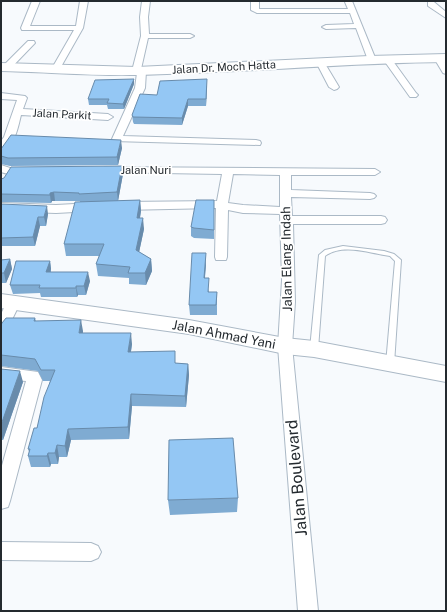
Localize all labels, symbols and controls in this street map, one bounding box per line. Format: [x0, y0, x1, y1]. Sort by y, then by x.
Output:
street label: Jalan Dr. Moch Hatta [172, 58, 276, 76]
street label: Jalan Parkit [32, 106, 92, 122]
street label: Jalan Nuri [121, 164, 171, 176]
street label: Jalan Elang Indah [278, 206, 295, 312]
street label: Jalan Ahmad Yani [171, 317, 277, 352]
street label: Jalan Boulevard [282, 419, 311, 537]

